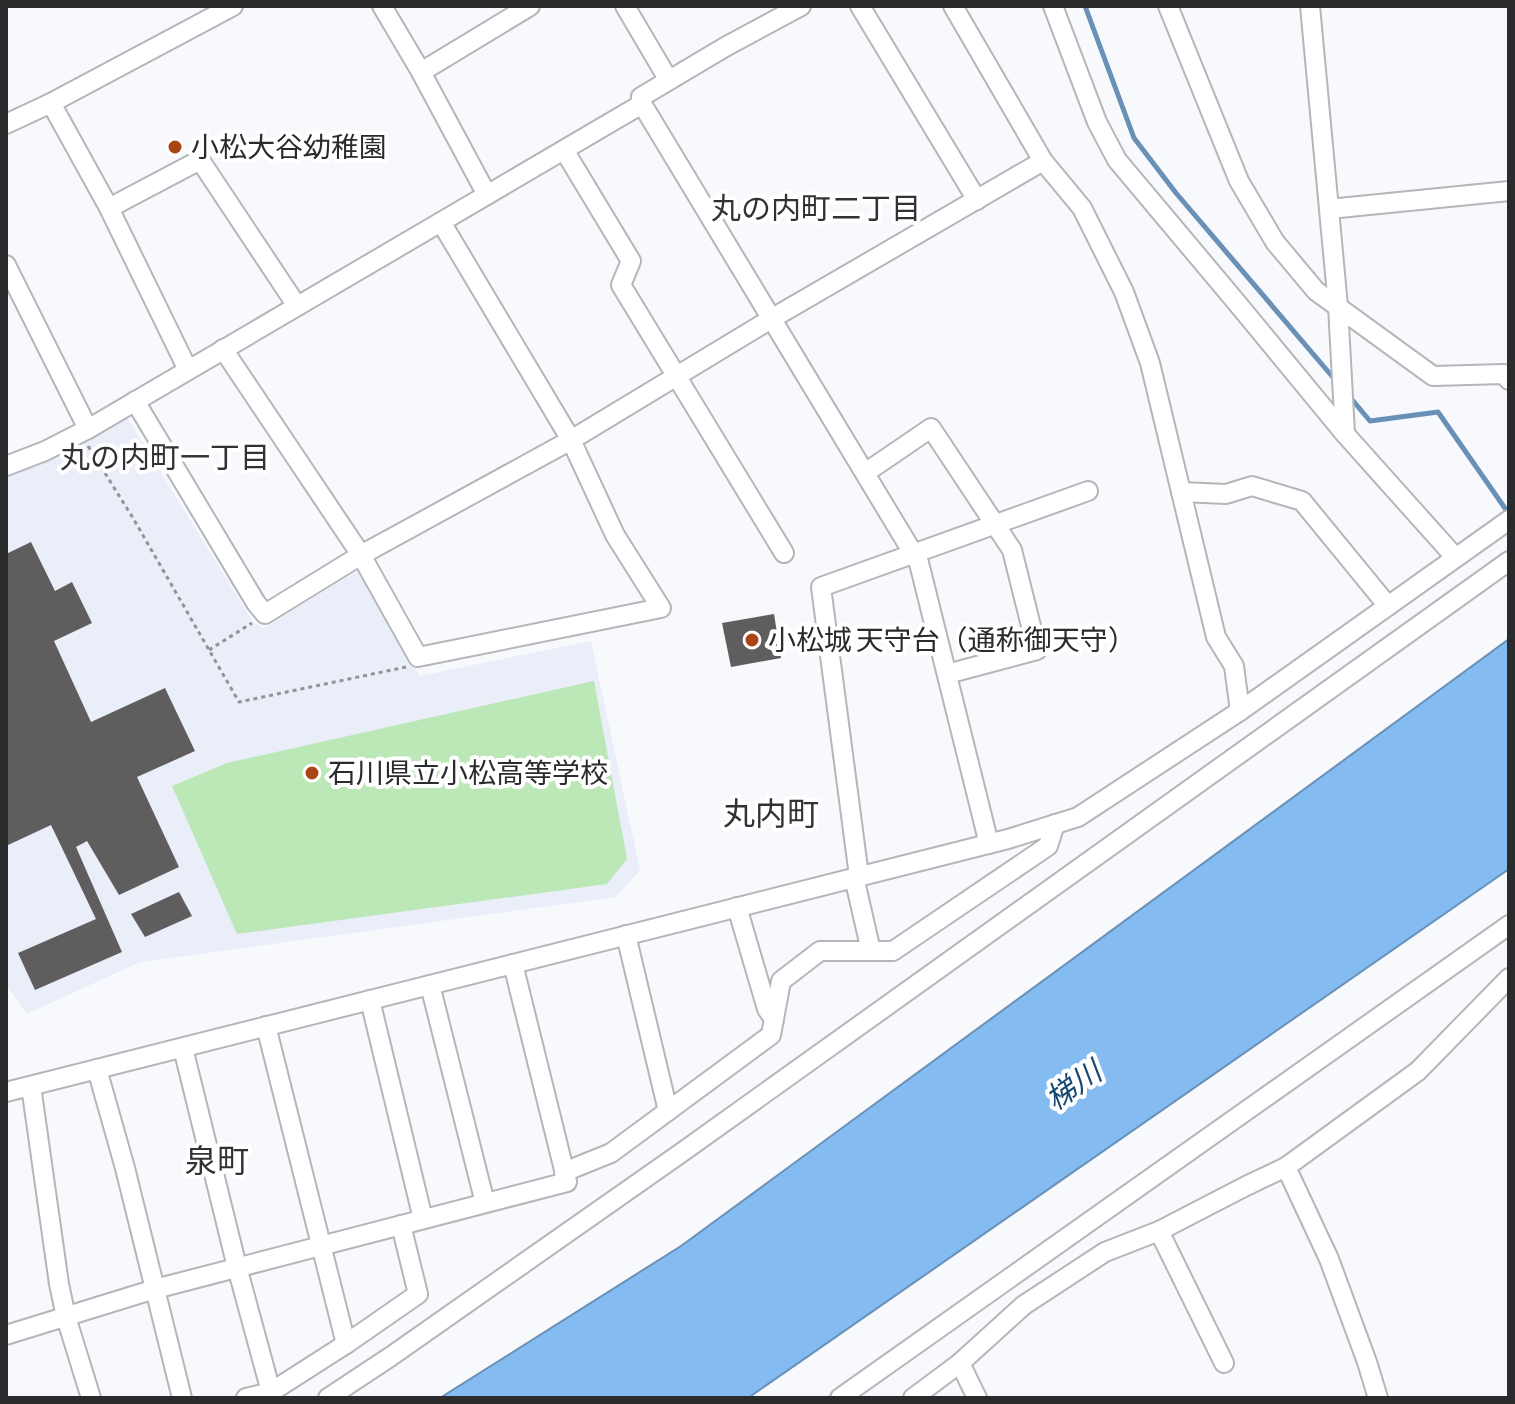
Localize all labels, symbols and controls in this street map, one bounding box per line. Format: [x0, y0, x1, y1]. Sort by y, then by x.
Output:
place label: 小松大谷幼稚園 [191, 131, 387, 163]
marker: 小松大谷幼稚園 [166, 138, 184, 156]
district label: 丸の内町二丁目 [711, 191, 921, 225]
district label: 丸の内町一丁目 [60, 440, 270, 474]
place label: 小松城 天守台（通称御天守） [768, 624, 1136, 656]
marker: 小松城 天守台（通称御天守） [743, 631, 761, 649]
place label: 石川県立小松高等学校 [328, 757, 608, 789]
marker: 石川県立小松高等学校 [303, 764, 321, 782]
district label: 丸内町 [723, 795, 819, 832]
water label: 梯川 [1039, 1052, 1110, 1116]
district label: 泉町 [185, 1142, 249, 1179]

